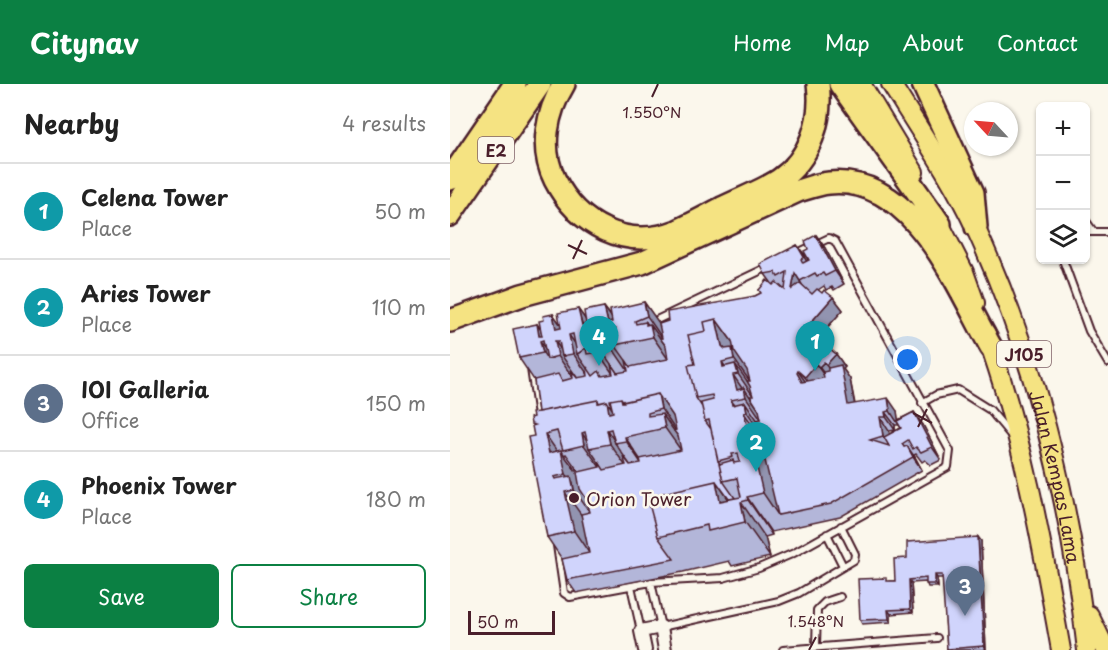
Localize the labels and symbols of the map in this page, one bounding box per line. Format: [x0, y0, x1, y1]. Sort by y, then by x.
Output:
text: 1.550°N [623, 100, 681, 123]
north arrow [964, 102, 1018, 156]
road number: E2 [478, 137, 514, 163]
pin: 4 [580, 316, 618, 366]
pin: 1 [796, 322, 835, 371]
road number: J105 [997, 341, 1051, 367]
your location [893, 345, 922, 374]
street label: Jalan Kempas Lama [1023, 387, 1088, 566]
pin: 2 [736, 422, 776, 472]
place label: Orion Tower [586, 485, 692, 512]
marker: Orion Tower [567, 491, 581, 505]
pin: 3 [946, 566, 984, 616]
scale bar [468, 608, 555, 636]
text: 1.548°N [788, 609, 844, 632]

